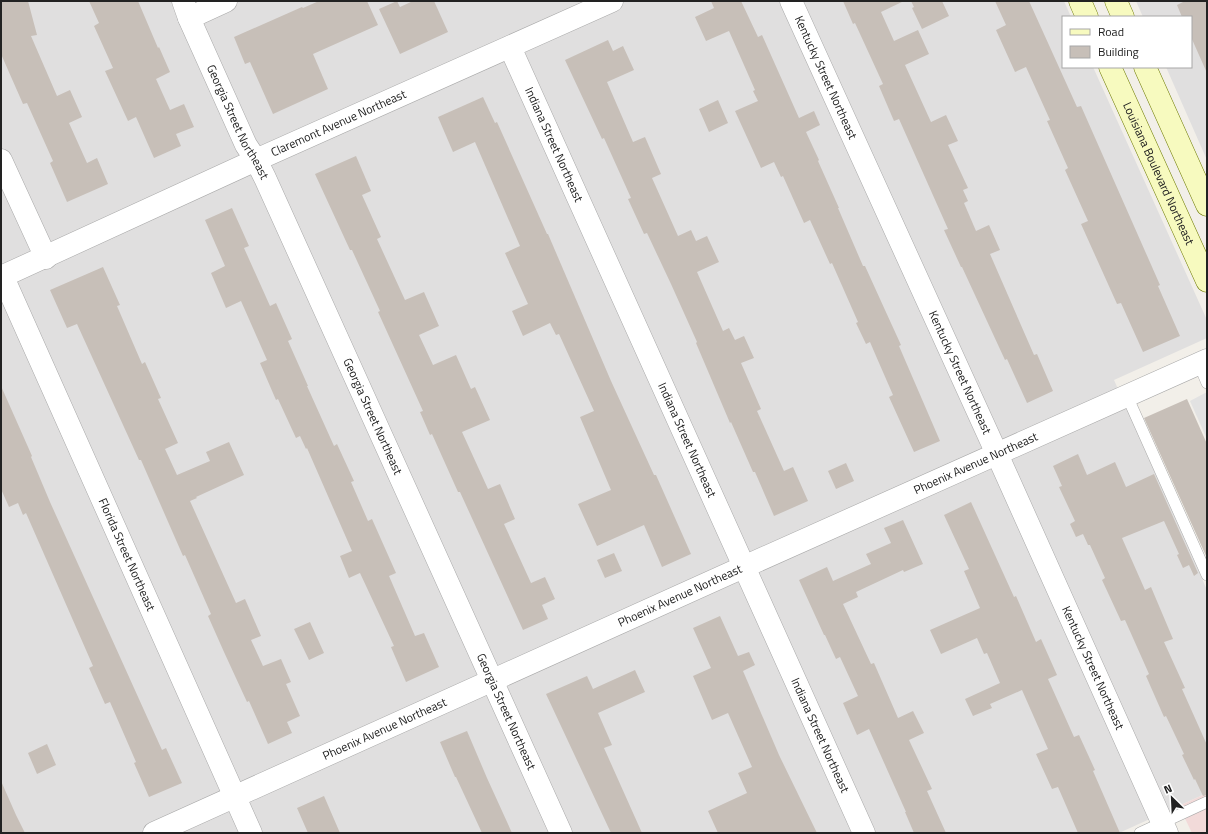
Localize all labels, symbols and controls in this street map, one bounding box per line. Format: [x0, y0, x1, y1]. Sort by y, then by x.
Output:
street label: Kentucky Street Northeast [790, 12, 863, 143]
legend [1062, 16, 1192, 68]
text: Road [1098, 22, 1124, 41]
text: Building [1098, 42, 1139, 61]
street label: Georgia Street Northeast [202, 61, 275, 183]
street label: Claremont Avenue Northeast [268, 84, 410, 161]
street label: Indiana Street Northeast [520, 84, 589, 206]
street label: Louisiana Boulevard Northeast [1118, 99, 1200, 249]
street label: Kentucky Street Northeast [924, 307, 997, 438]
street label: Georgia Street Northeast [339, 355, 408, 478]
street label: Indiana Street Northeast [653, 379, 722, 501]
street label: Phoenix Avenue Northeast [910, 426, 1041, 499]
street label: Florida Street Northeast [94, 495, 161, 615]
street label: Phoenix Avenue Northeast [615, 559, 746, 632]
street label: Kentucky Street Northeast [1057, 603, 1130, 733]
street label: Georgia Street Northeast [472, 650, 542, 774]
street label: Indiana Street Northeast [786, 675, 855, 796]
street label: Phoenix Avenue Northeast [319, 692, 450, 765]
north arrow [1152, 778, 1192, 818]
text: N [1161, 780, 1175, 798]

